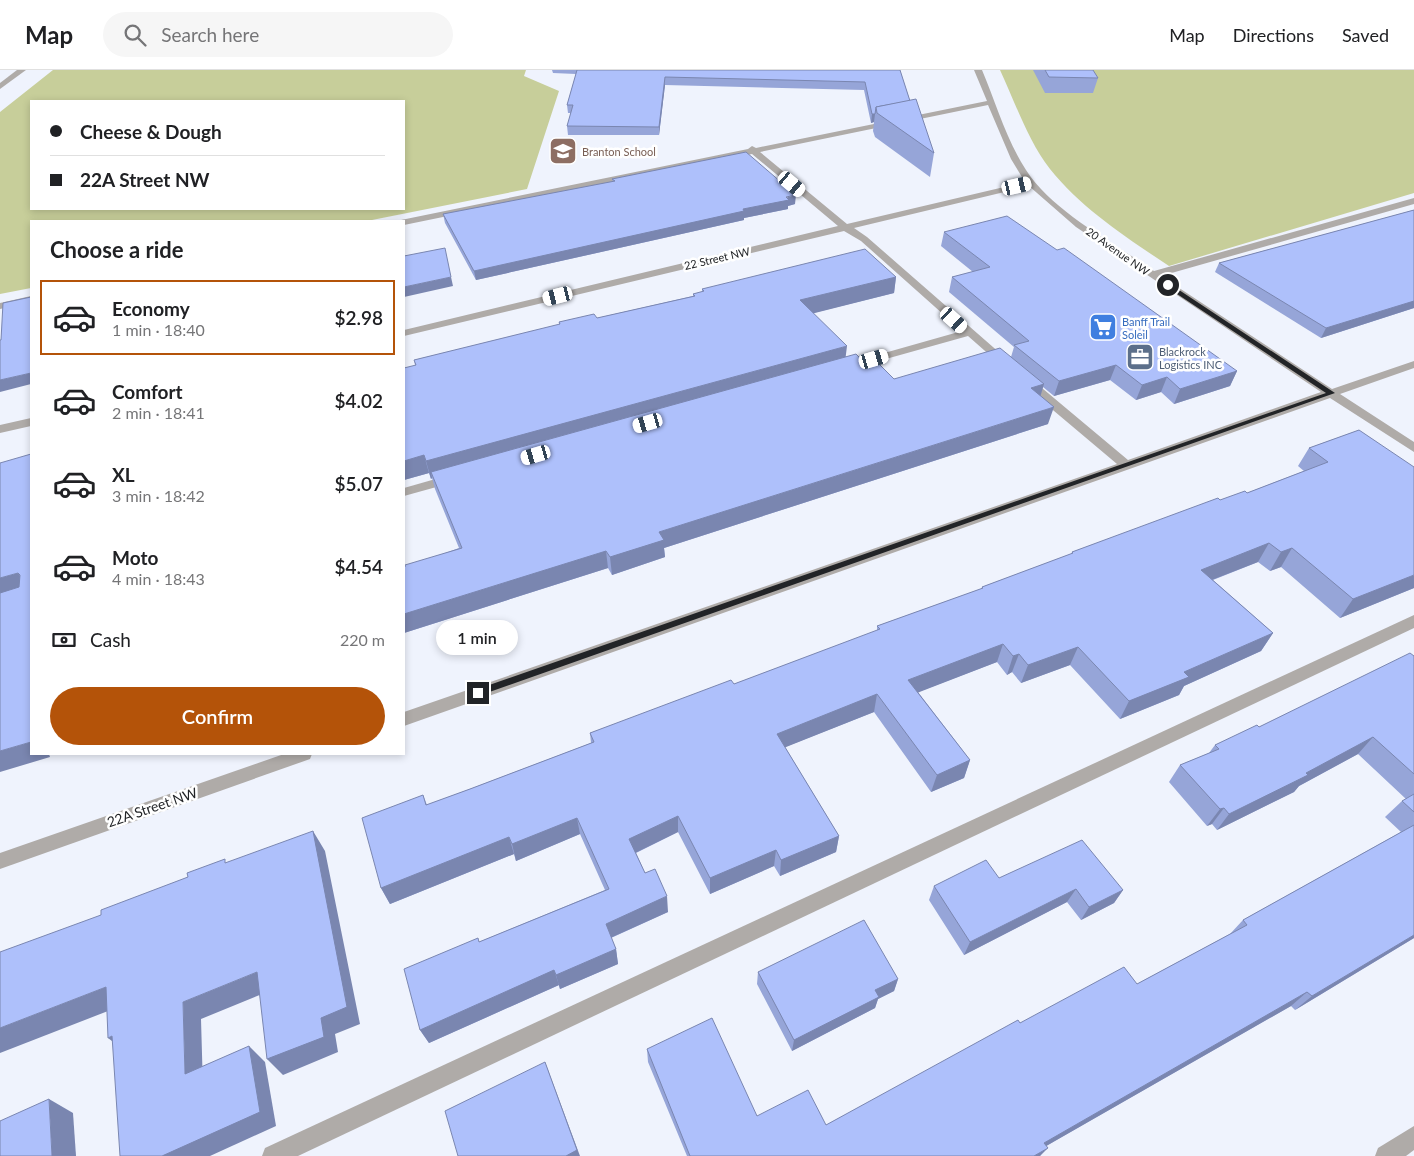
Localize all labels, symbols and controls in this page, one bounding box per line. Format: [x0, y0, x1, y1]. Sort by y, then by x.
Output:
search box [103, 12, 453, 57]
text: Map [25, 20, 73, 49]
icon: search [121, 21, 149, 49]
text: Search here [161, 23, 259, 46]
text: Map [1169, 24, 1205, 46]
text: Directions [1233, 24, 1314, 46]
text: Saved [1342, 24, 1389, 46]
text: Cheese & Dough [80, 120, 222, 143]
school or university icon: Branton School [548, 136, 578, 166]
place label: Branton School [582, 145, 656, 158]
text: 22A Street NW [80, 168, 210, 191]
car [775, 169, 808, 199]
car [1000, 175, 1033, 197]
street label: 20 Avenue NW [1084, 224, 1153, 278]
text: Choose a ride [50, 236, 184, 263]
street label: 22 Street NW [683, 244, 752, 272]
route start [1157, 274, 1179, 296]
car [541, 285, 574, 307]
icon: car [52, 295, 97, 340]
text: Economy [112, 297, 190, 320]
car [937, 304, 970, 336]
text: $2.98 [334, 306, 383, 329]
supermarket icon: Banff Trail Soleil [1088, 312, 1118, 342]
place label: Banff Trail Soleil [1122, 315, 1170, 341]
text: 1 min · 18:40 [112, 320, 205, 339]
office icon: Blackrock Logistics INC [1125, 342, 1155, 372]
place label: Blackrock Logistics INC [1159, 345, 1223, 371]
car [857, 348, 890, 370]
icon: car [52, 378, 97, 423]
text: Comfort [112, 380, 183, 403]
text: $4.02 [334, 389, 383, 412]
text: 2 min · 18:41 [112, 403, 205, 422]
car [631, 412, 664, 434]
car [519, 444, 552, 466]
icon: car [52, 461, 97, 506]
text: XL [112, 463, 135, 486]
text: $5.07 [334, 472, 383, 495]
text: 3 min · 18:42 [112, 486, 205, 505]
icon: car [52, 544, 97, 589]
text: Moto [112, 546, 158, 569]
text: $4.54 [334, 555, 383, 578]
text: 4 min · 18:43 [112, 569, 205, 588]
callout: 1 min [437, 620, 519, 656]
icon: cash [50, 626, 78, 654]
text: Cash [90, 628, 131, 651]
text: 1 min [457, 628, 497, 647]
text: 220 m [340, 630, 385, 649]
route end [467, 682, 489, 704]
button: Confirm [50, 687, 385, 745]
street label: 22A Street NW [105, 783, 200, 830]

